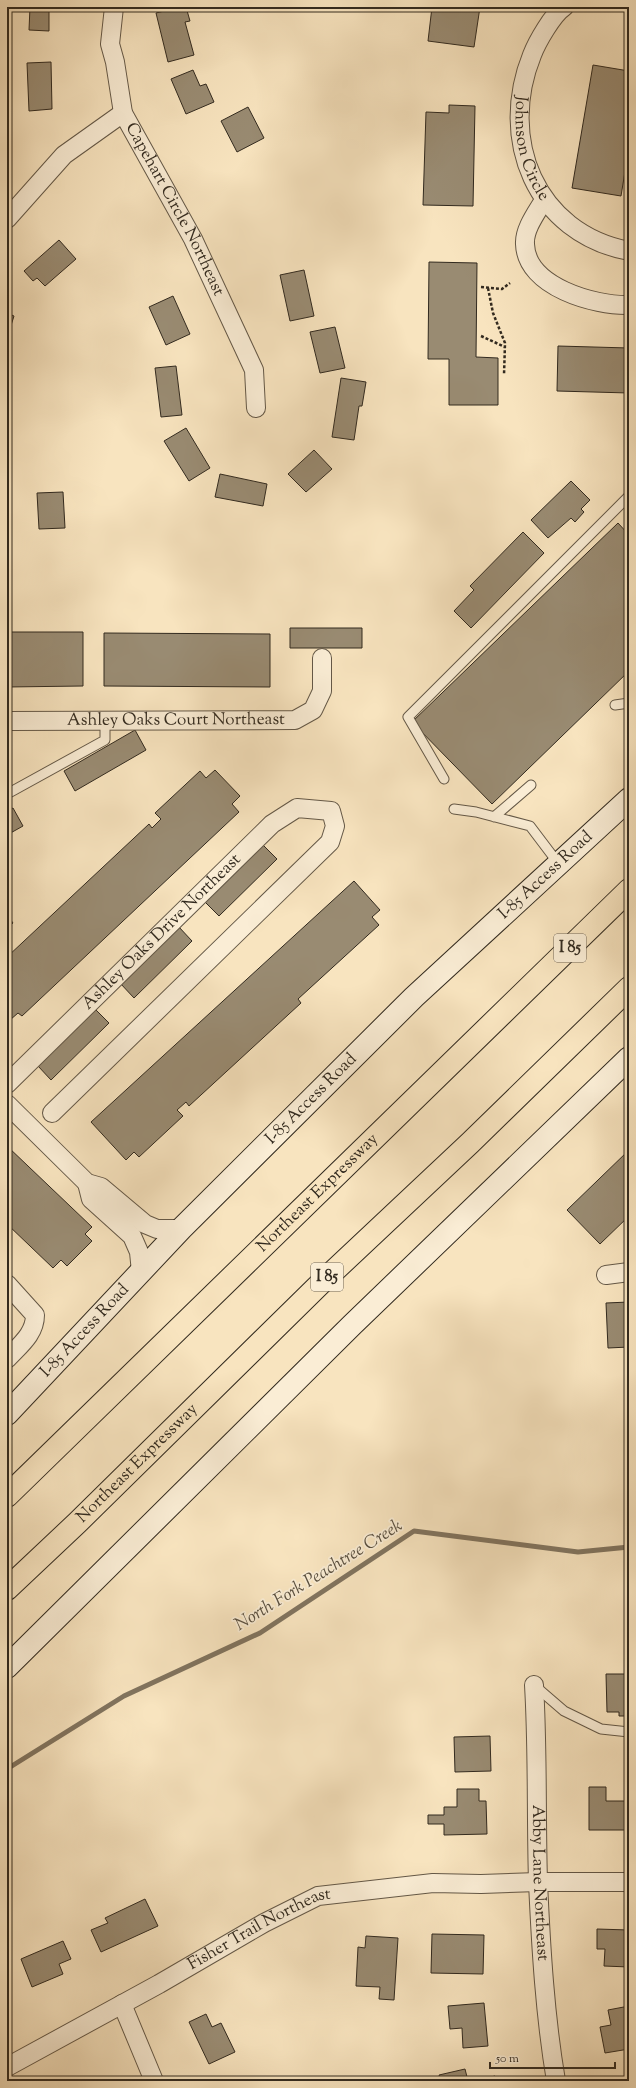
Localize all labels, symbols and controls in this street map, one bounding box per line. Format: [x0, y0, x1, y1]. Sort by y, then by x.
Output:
street label: Johnson Circle [508, 94, 555, 206]
street label: Capehart Circle Northeast [119, 118, 230, 300]
street label: Ashley Oaks Court Northeast [67, 708, 285, 733]
street label: I-85 Access Road [493, 826, 599, 925]
street label: Ashley Oaks Drive Northeast [77, 848, 247, 1016]
road number: I 85 [554, 934, 586, 962]
street label: I-85 Access Road [260, 1048, 363, 1150]
street label: Northeast Expressway [251, 1128, 385, 1258]
road number: I 85 [311, 1263, 343, 1291]
street label: I-85 Access Road [35, 1278, 136, 1383]
street label: Northeast Expressway [71, 1398, 204, 1529]
water label: North Fork Peachtree Creek [230, 1514, 408, 1638]
street label: Abby Lane Northeast [525, 1805, 554, 1962]
street label: Fisher Trail Northeast [183, 1883, 332, 1977]
scale bar [490, 2044, 615, 2070]
text: 50 m [495, 2050, 519, 2068]

